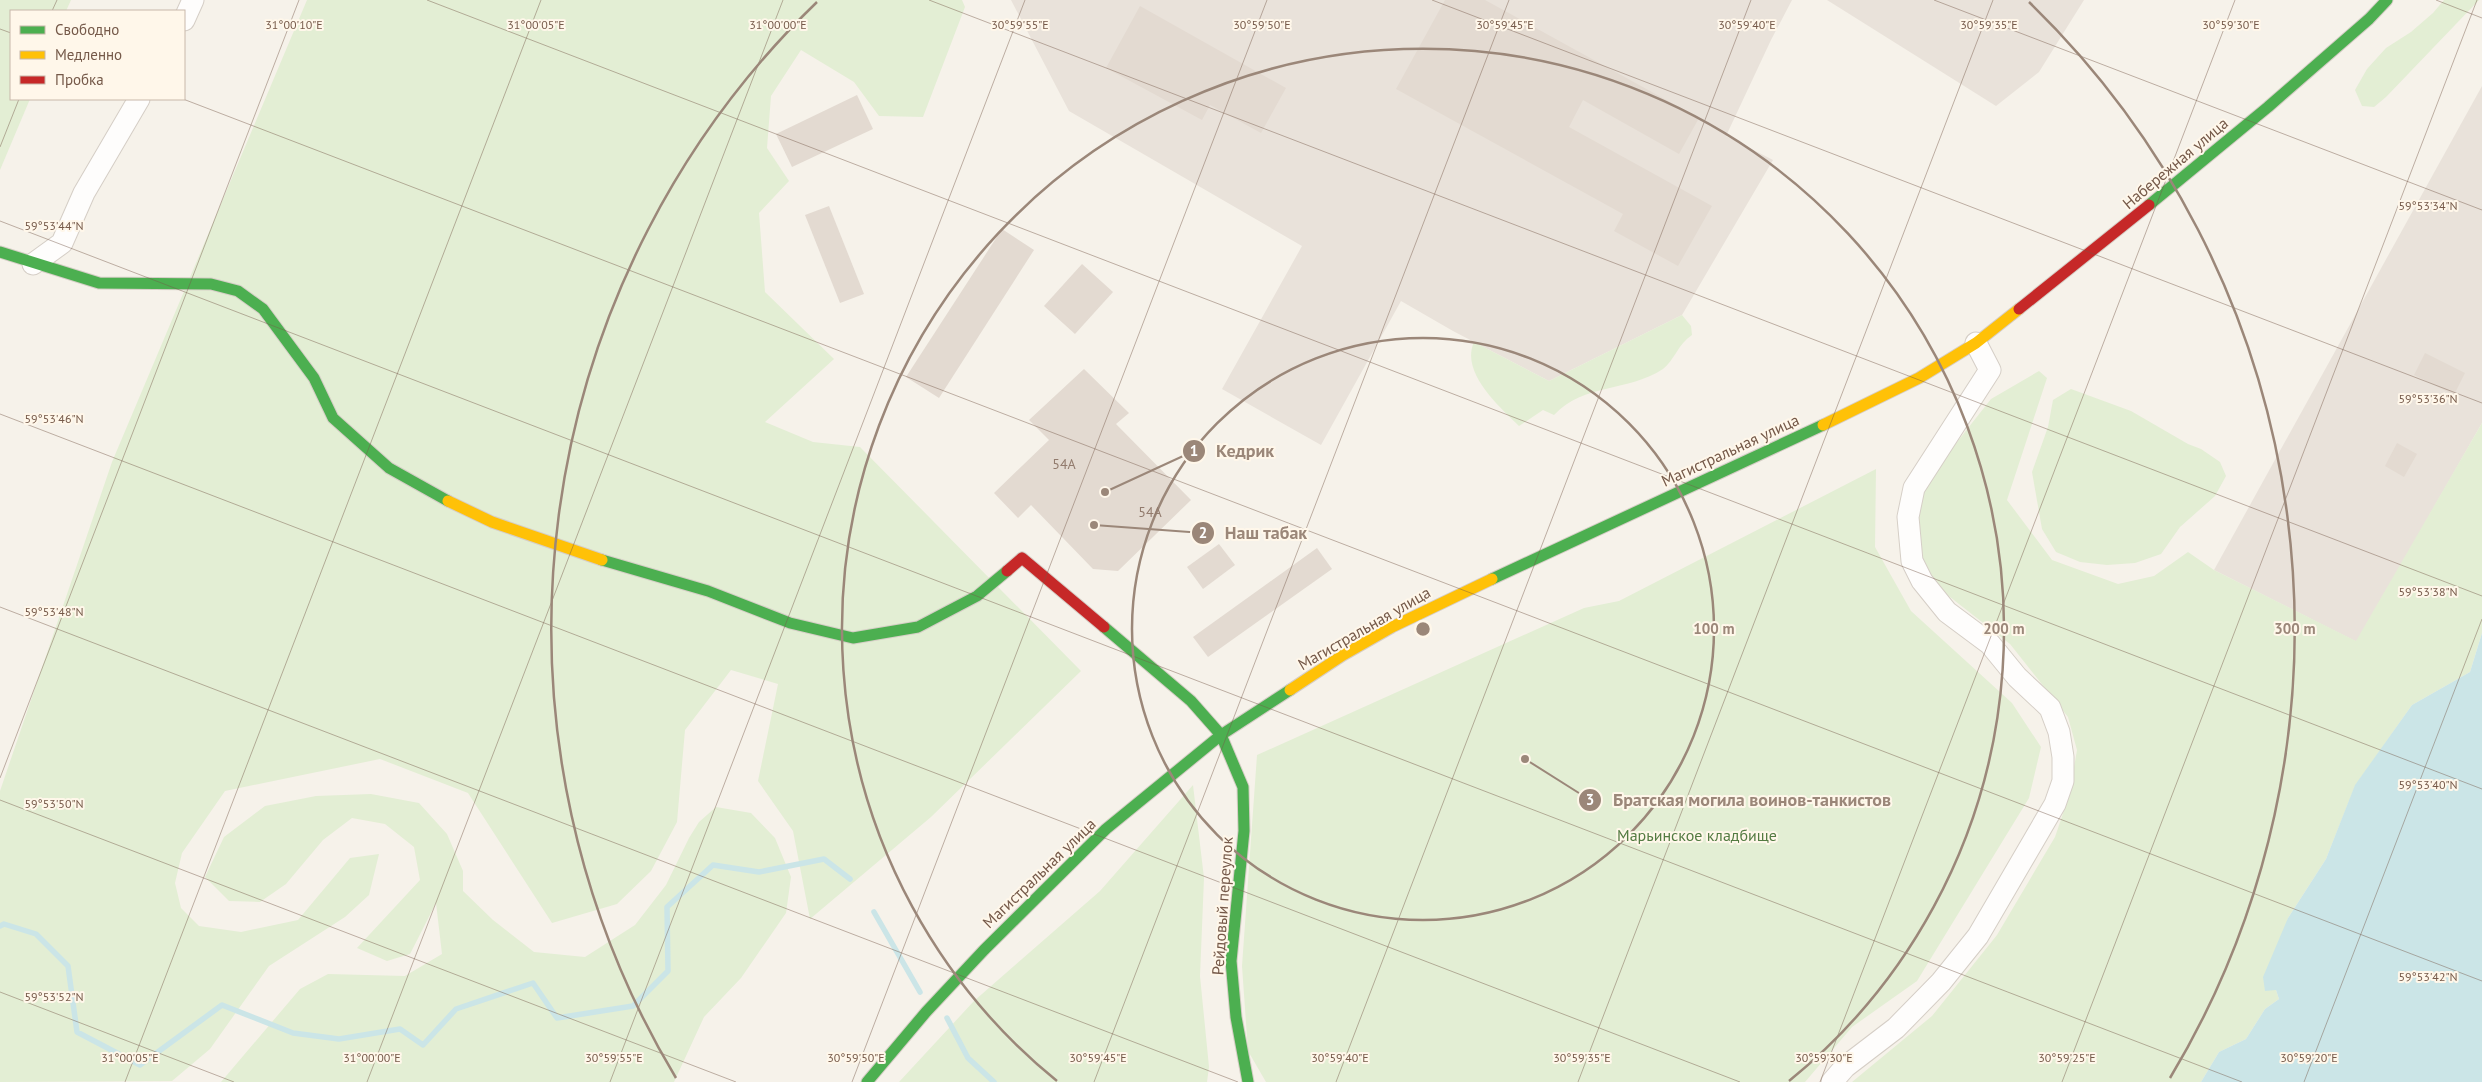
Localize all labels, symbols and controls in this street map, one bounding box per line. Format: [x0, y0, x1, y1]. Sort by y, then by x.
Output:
legend [10, 10, 185, 100]
text: 31°00'10"E [265, 17, 323, 32]
text: 31°00'05"E [507, 17, 565, 32]
text: 31°00'00"E [749, 17, 807, 32]
text: 30°59'55"E [991, 17, 1049, 32]
text: 30°59'50"E [1233, 17, 1291, 32]
text: 30°59'45"E [1476, 17, 1534, 32]
text: 30°59'40"E [1718, 17, 1776, 32]
text: 30°59'35"E [1960, 17, 2018, 32]
text: 30°59'30"E [2202, 17, 2260, 32]
text: Свободно [55, 20, 119, 39]
text: Медленно [55, 45, 122, 64]
text: Пробка [55, 70, 104, 89]
street label: Набережная улица [2118, 113, 2232, 213]
text: 59°53'34"N [2398, 198, 2458, 213]
text: 59°53'44"N [24, 218, 84, 233]
text: 59°53'36"N [2398, 391, 2458, 406]
street label: Магистральная улица [1658, 409, 1802, 491]
text: 59°53'46"N [24, 411, 84, 426]
callout: Кедрик [1181, 435, 1284, 468]
text: Кедрик [1216, 439, 1274, 462]
text: 1 [1190, 441, 1198, 460]
house number: 54А [1052, 455, 1077, 473]
house number: 54А [1138, 503, 1163, 521]
callout: Наш табак [1190, 516, 1318, 549]
text: Наш табак [1225, 521, 1307, 544]
text: 2 [1199, 523, 1207, 542]
street label: Магистральная улица [1294, 582, 1434, 674]
text: 59°53'38"N [2398, 584, 2458, 599]
text: 59°53'48"N [24, 604, 84, 619]
text: 100 m [1693, 619, 1735, 638]
text: 200 m [1983, 619, 2025, 638]
text: 300 m [2274, 619, 2316, 638]
centre of rings [1414, 620, 1432, 638]
text: 59°53'40"N [2398, 777, 2458, 792]
callout: Братская могила воинов-танкистов [1578, 783, 1901, 816]
text: Братская могила воинов-танкистов [1613, 788, 1891, 811]
text: 3 [1586, 790, 1594, 809]
text: 59°53'50"N [24, 796, 84, 811]
street label: Магистральная улица [978, 814, 1100, 932]
park label: Марьинское кладбище [1617, 825, 1777, 845]
street label: Рейдовый переулок [1207, 836, 1237, 976]
text: 59°53'42"N [2398, 969, 2458, 984]
text: 59°53'52"N [24, 989, 84, 1004]
text: 31°00'05"E [101, 1050, 159, 1065]
text: 31°00'00"E [343, 1050, 401, 1065]
text: 30°59'55"E [585, 1050, 643, 1065]
text: 30°59'50"E [827, 1050, 885, 1065]
text: 30°59'45"E [1069, 1050, 1127, 1065]
text: 30°59'40"E [1311, 1050, 1369, 1065]
text: 30°59'35"E [1553, 1050, 1611, 1065]
text: 30°59'30"E [1795, 1050, 1853, 1065]
text: 30°59'25"E [2038, 1050, 2096, 1065]
text: 30°59'20"E [2280, 1050, 2338, 1065]

